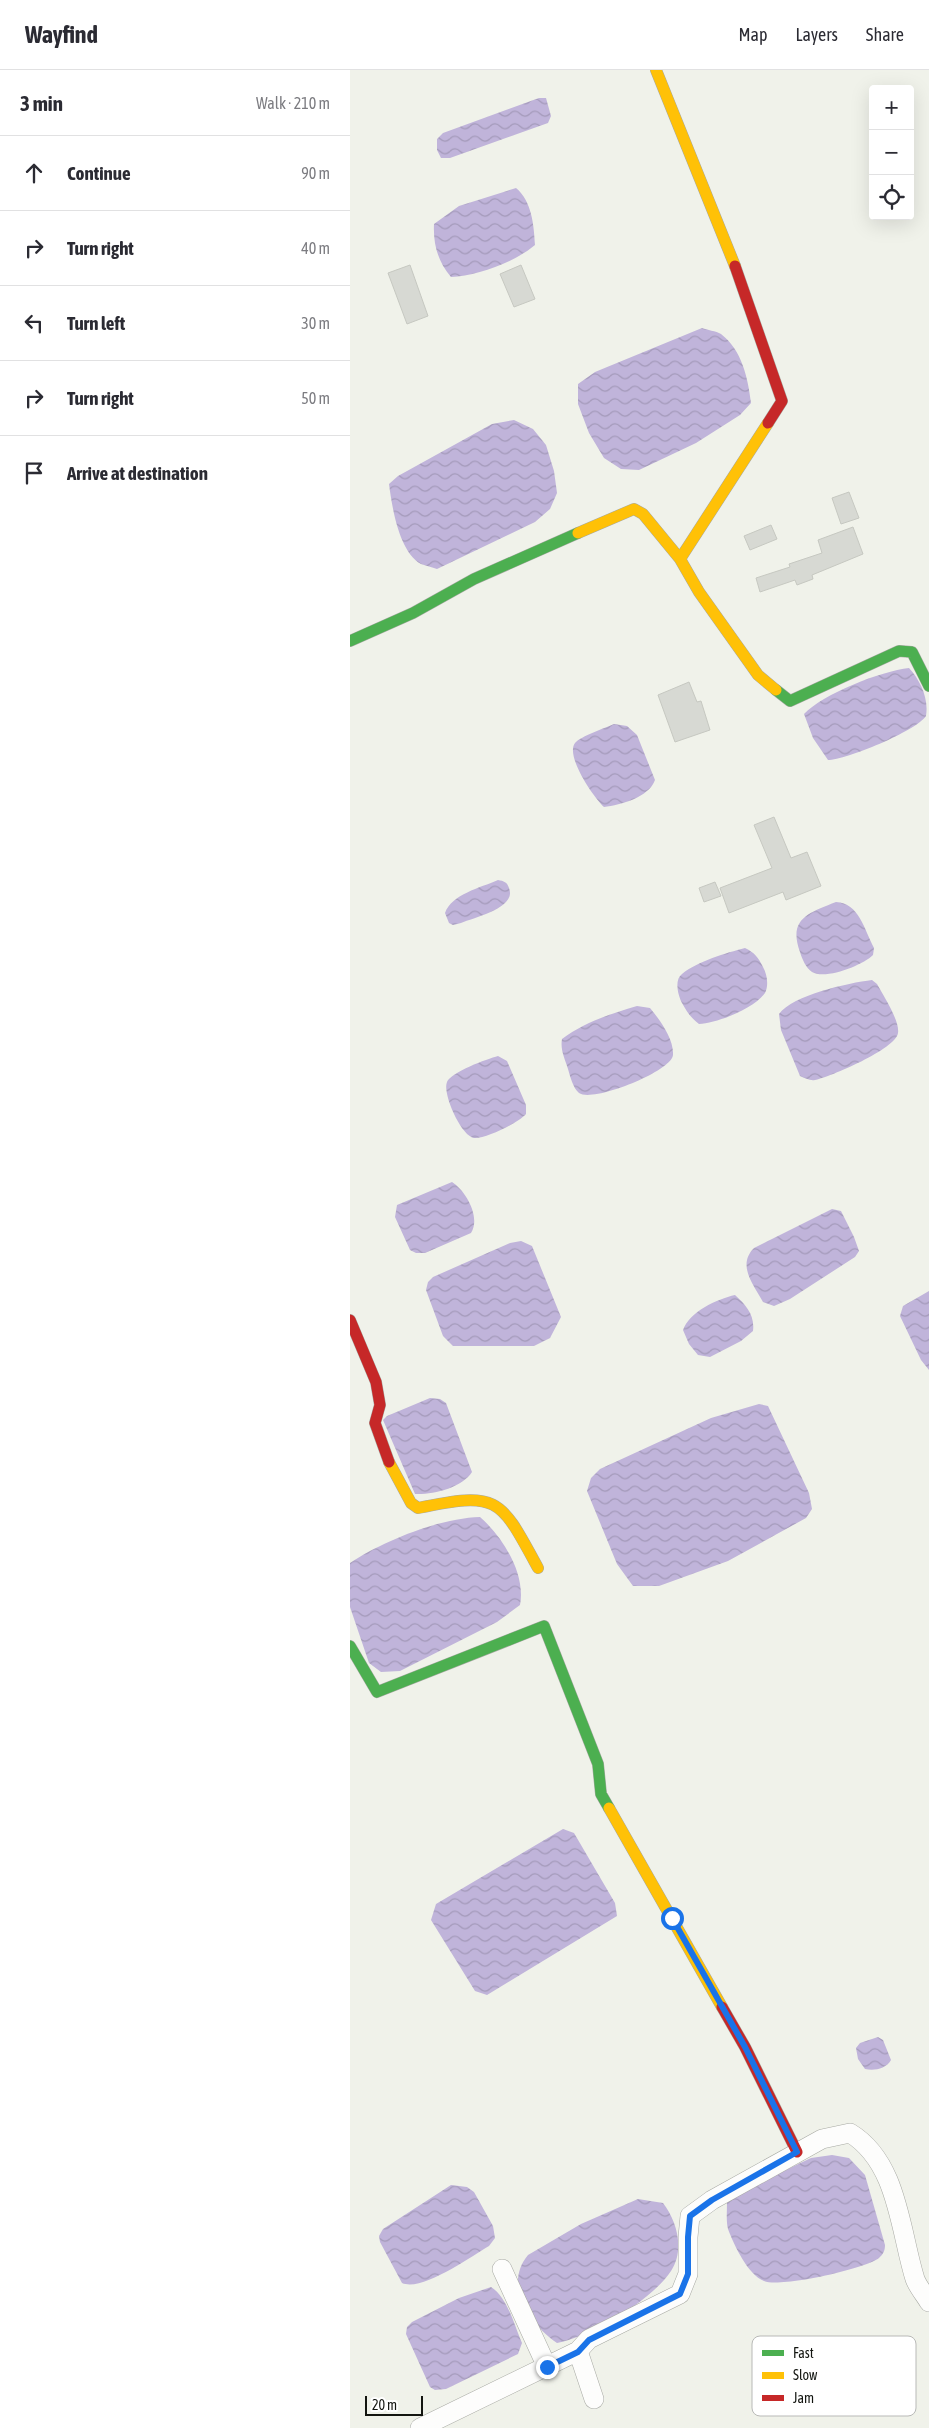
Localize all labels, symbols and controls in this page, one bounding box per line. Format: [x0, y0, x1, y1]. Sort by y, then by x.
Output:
text: Wayfind [25, 21, 98, 48]
text: Map [738, 24, 767, 45]
text: Layers [795, 24, 838, 45]
text: Share [866, 24, 904, 45]
map controls [869, 85, 914, 220]
button: + [869, 85, 914, 130]
text: 3 min [20, 91, 63, 115]
text: Walk · 210 m [256, 94, 330, 112]
button: − [869, 130, 914, 175]
icon: ahead [20, 159, 48, 187]
text: Continue [67, 162, 131, 184]
text: 90 m [301, 164, 330, 182]
button: locate [869, 175, 914, 220]
icon: right [20, 234, 48, 262]
text: Turn right [67, 237, 134, 259]
text: 40 m [301, 239, 330, 257]
icon: left [20, 309, 48, 337]
text: Turn left [67, 312, 125, 334]
text: 30 m [301, 314, 330, 332]
icon: right [20, 384, 48, 412]
text: Turn right [67, 387, 134, 409]
text: 50 m [301, 389, 330, 407]
icon: arrive [20, 459, 48, 487]
text: Arrive at destination [67, 462, 208, 484]
route start [661, 1907, 684, 1930]
legend [752, 2336, 916, 2416]
text: Fast [793, 2345, 814, 2361]
route end [536, 2356, 559, 2379]
text: Slow [793, 2367, 818, 2383]
text: Jam [793, 2390, 814, 2406]
scale bar [365, 2393, 422, 2416]
text: 20 m [372, 2397, 397, 2413]

